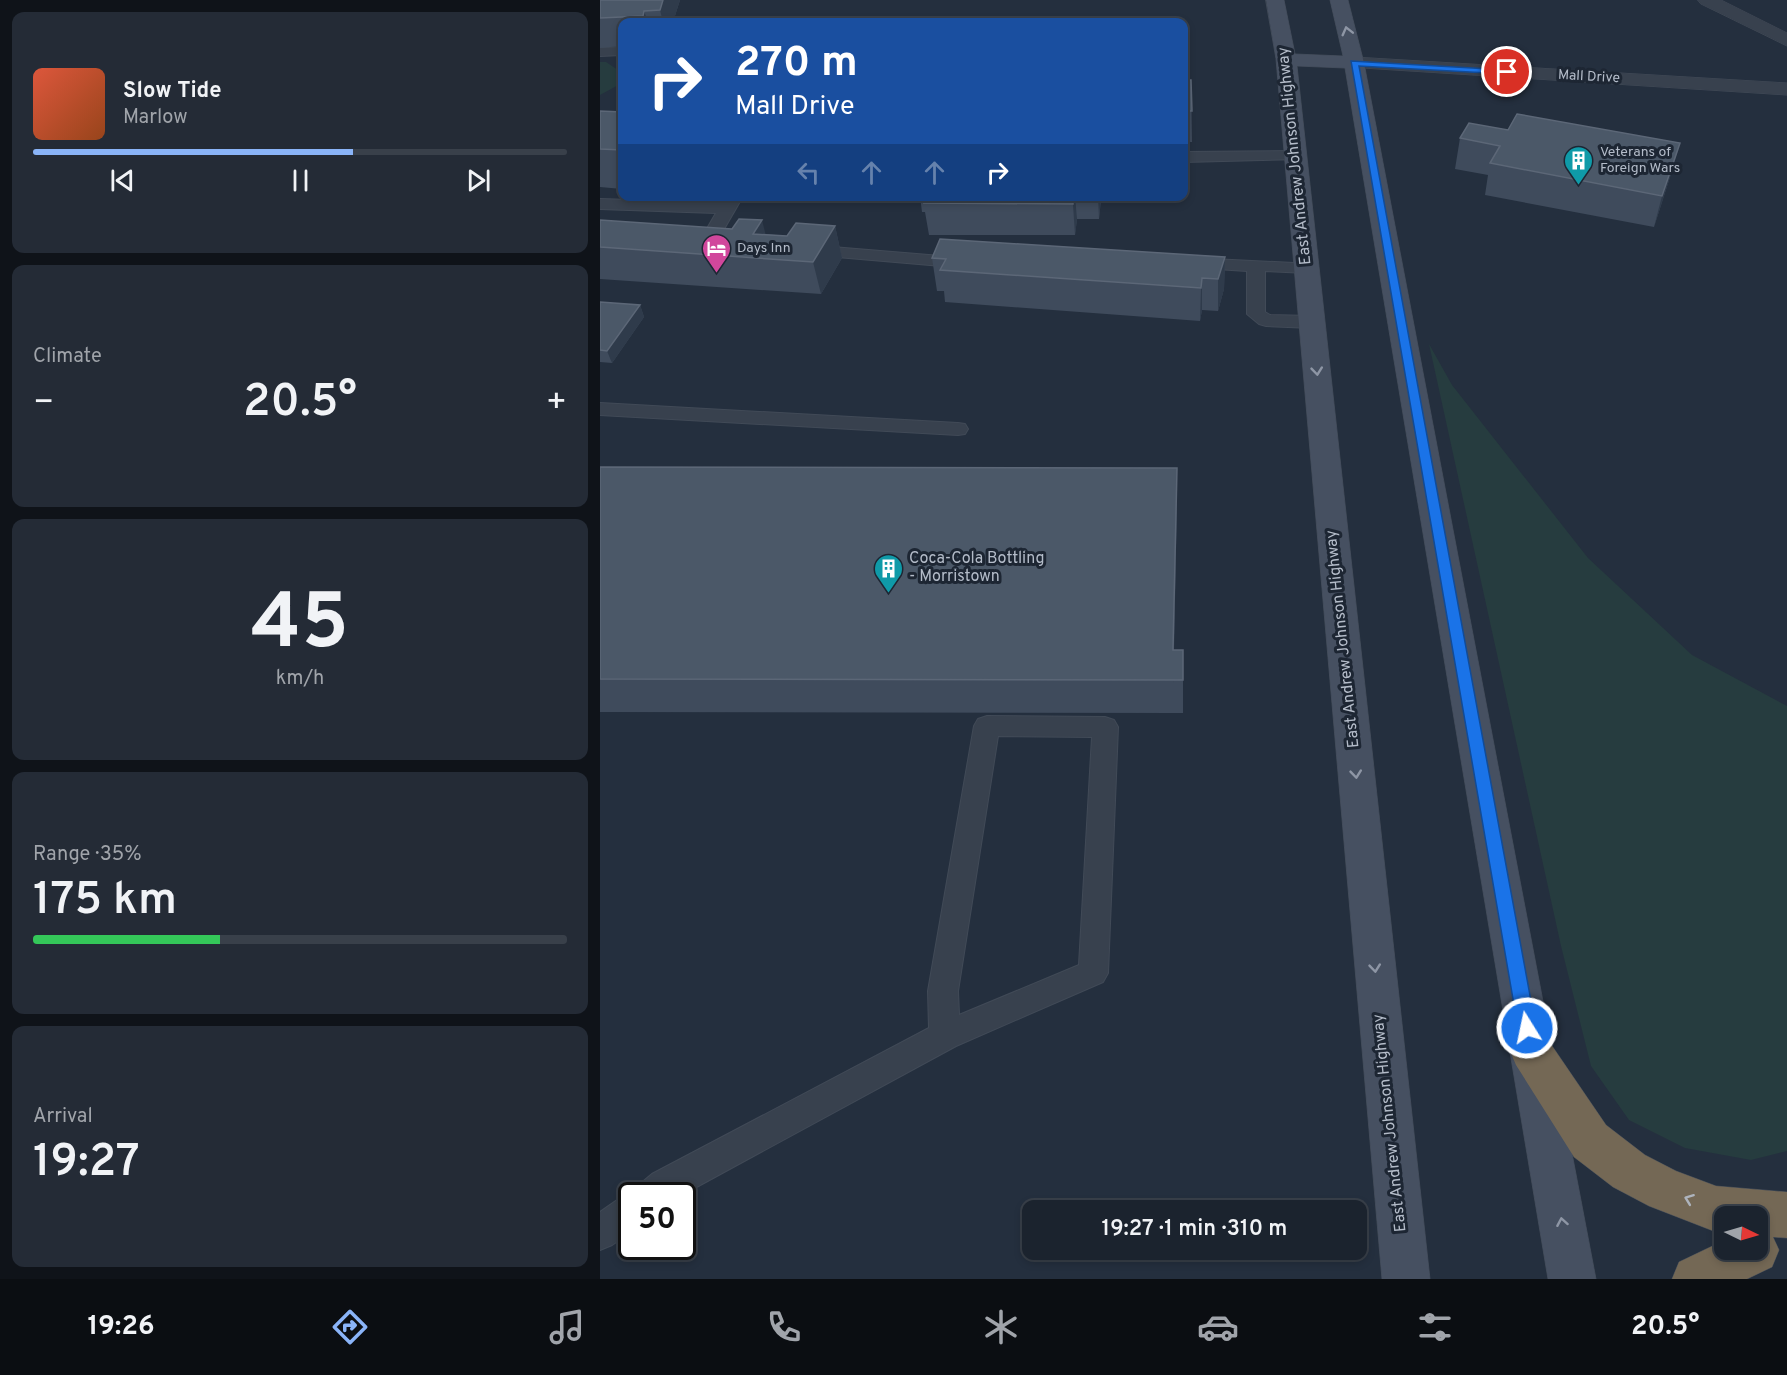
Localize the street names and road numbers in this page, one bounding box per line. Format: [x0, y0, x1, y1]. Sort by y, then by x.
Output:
street label: East Andrew Johnson Highway [1274, 46, 1316, 266]
street label: Mall Drive [1558, 67, 1620, 87]
street label: East Andrew Johnson Highway [1322, 529, 1364, 749]
street label: East Andrew Johnson Highway [1369, 1013, 1411, 1233]

